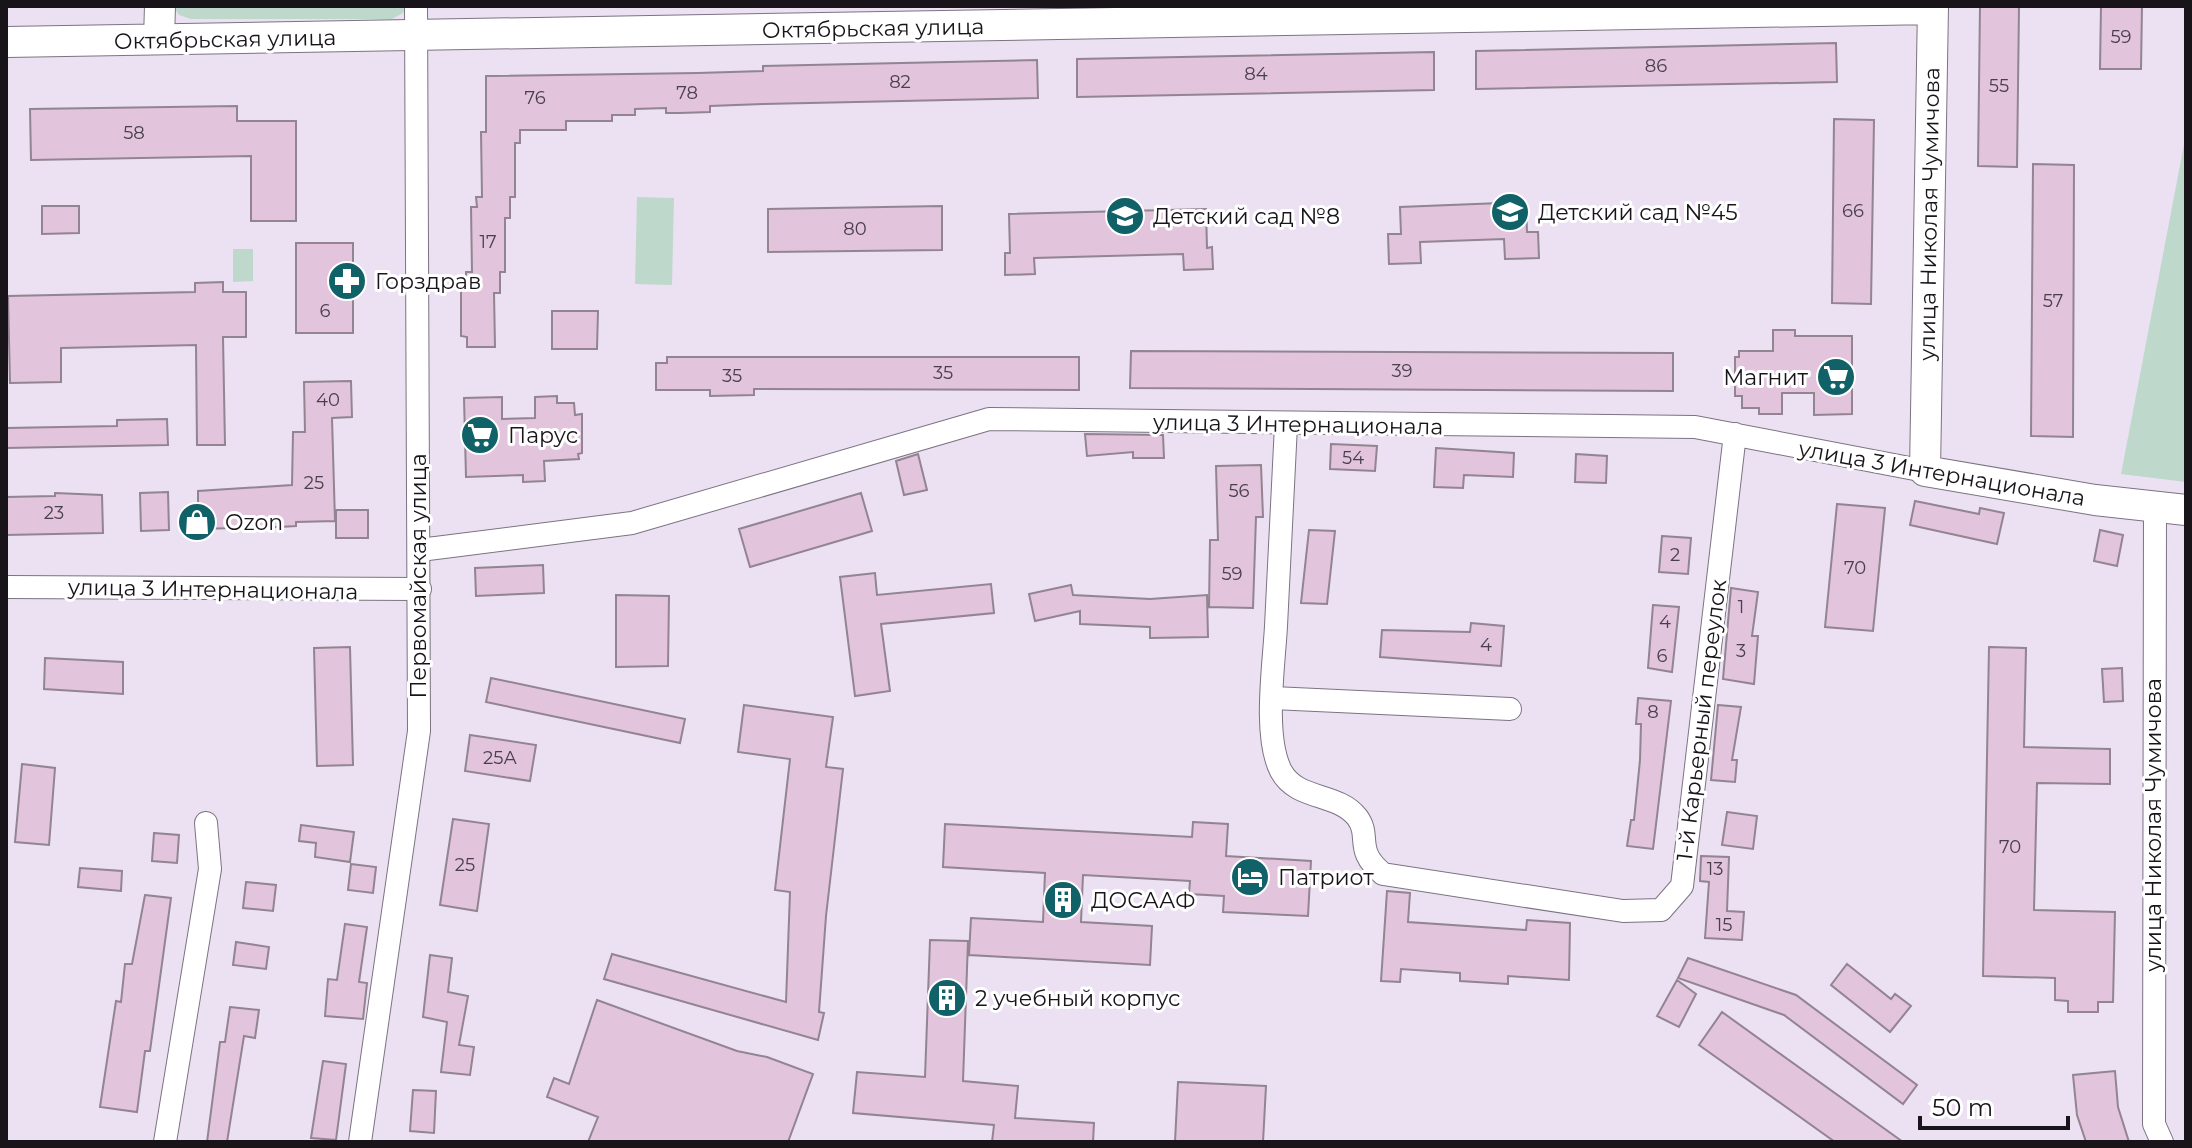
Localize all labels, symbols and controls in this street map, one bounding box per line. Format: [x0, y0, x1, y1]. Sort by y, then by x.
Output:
street label: Октябрьская улица [762, 13, 984, 44]
street label: Октябрьская улица [114, 24, 336, 55]
house number: 59 [2110, 26, 2132, 48]
house number: 86 [1645, 55, 1667, 77]
house number: 84 [1244, 63, 1268, 85]
street label: улица Николая Чумичова [1913, 67, 1946, 362]
house number: 82 [889, 71, 911, 93]
house number: 55 [1989, 75, 2009, 97]
house number: 78 [676, 82, 698, 104]
house number: 76 [524, 87, 546, 109]
house number: 58 [123, 122, 145, 144]
school or university icon: Детский сад №45 [1489, 191, 1531, 233]
school or university icon: Детский сад №8 [1104, 195, 1146, 237]
place label: Детский сад №45 [1538, 199, 1738, 226]
house number: 66 [1842, 200, 1864, 222]
place label: Детский сад №8 [1153, 203, 1340, 230]
house number: 80 [843, 218, 867, 240]
house number: 17 [479, 231, 497, 253]
pharmacy icon: Горздрав [326, 260, 368, 302]
place label: Горздрав [375, 268, 481, 295]
house number: 57 [2043, 290, 2063, 312]
house number: 6 [320, 300, 331, 322]
supermarket icon: Магнит [1815, 356, 1857, 398]
house number: 39 [1391, 360, 1413, 382]
house number: 35 [933, 362, 953, 384]
place label: Магнит [1723, 364, 1809, 391]
house number: 35 [722, 365, 742, 387]
house number: 40 [316, 389, 340, 411]
street label: улица 3 Интернационала [1152, 408, 1443, 441]
supermarket icon: Парус [459, 414, 501, 456]
place label: Парус [508, 422, 578, 449]
street label: улица 3 Интернационала [1796, 435, 2087, 512]
house number: 54 [1342, 447, 1364, 469]
street label: Первомайская улица [405, 453, 432, 699]
house number: 25 [304, 472, 324, 494]
house number: 56 [1228, 480, 1250, 502]
shop icon: Ozon [176, 501, 218, 543]
house number: 23 [44, 502, 64, 524]
place label: Ozon [225, 509, 283, 536]
house number: 2 [1670, 544, 1680, 566]
house number: 70 [1844, 557, 1866, 579]
house number: 59 [1221, 563, 1243, 585]
street label: улица 3 Интернационала [67, 573, 358, 606]
street label: 1-й Карьерный переулок [1671, 577, 1732, 862]
house number: 1 [1738, 596, 1744, 618]
house number: 4 [1659, 611, 1671, 633]
house number: 4 [1480, 634, 1492, 656]
house number: 3 [1736, 640, 1746, 662]
house number: 6 [1657, 645, 1668, 667]
street label: улица Николая Чумичова [2140, 678, 2167, 973]
house number: 8 [1647, 701, 1659, 723]
house number: 25А [483, 747, 518, 769]
house number: 70 [1999, 836, 2021, 858]
house number: 25 [455, 854, 475, 876]
hotel icon: Патриот [1229, 856, 1271, 898]
house number: 13 [1707, 858, 1723, 880]
place label: Патриот [1278, 864, 1374, 891]
building icon: ДОСААФ [1042, 879, 1084, 921]
place label: ДОСААФ [1091, 887, 1195, 914]
house number: 15 [1716, 914, 1732, 936]
building icon: 2 учебный корпус [926, 977, 968, 1019]
place label: 2 учебный корпус [975, 985, 1180, 1012]
scale bar [1920, 1080, 2068, 1130]
text: 50 m [1932, 1093, 1993, 1122]

